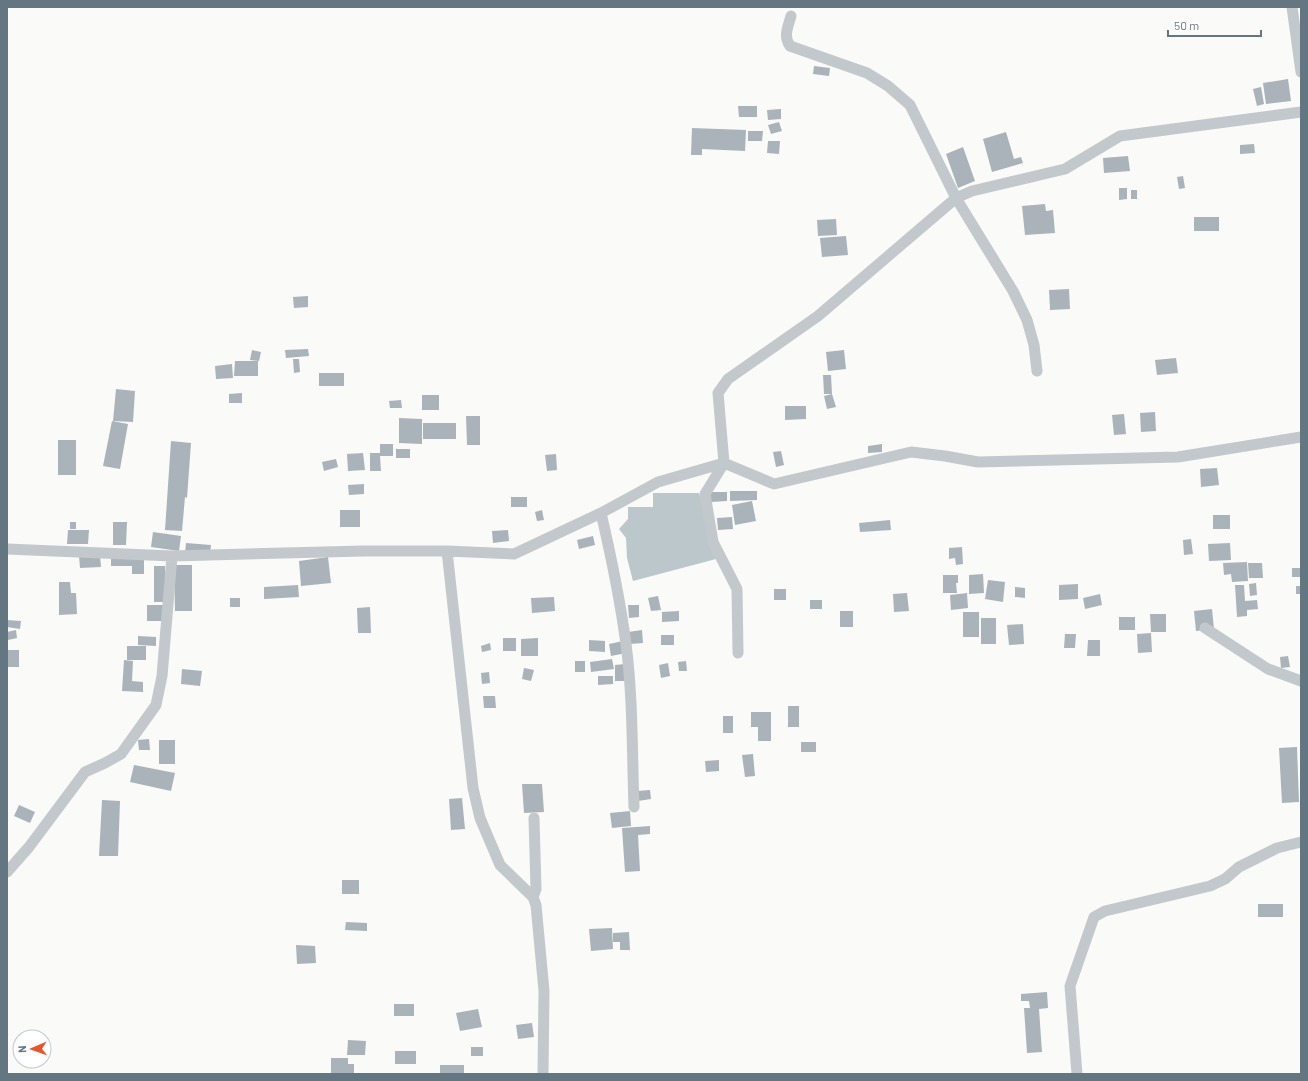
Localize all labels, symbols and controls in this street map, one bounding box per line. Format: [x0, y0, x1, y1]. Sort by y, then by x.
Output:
scale bar [1168, 12, 1261, 38]
text: 50 m [1174, 18, 1199, 32]
north arrow [12, 1029, 52, 1069]
text: N [15, 1045, 28, 1053]

